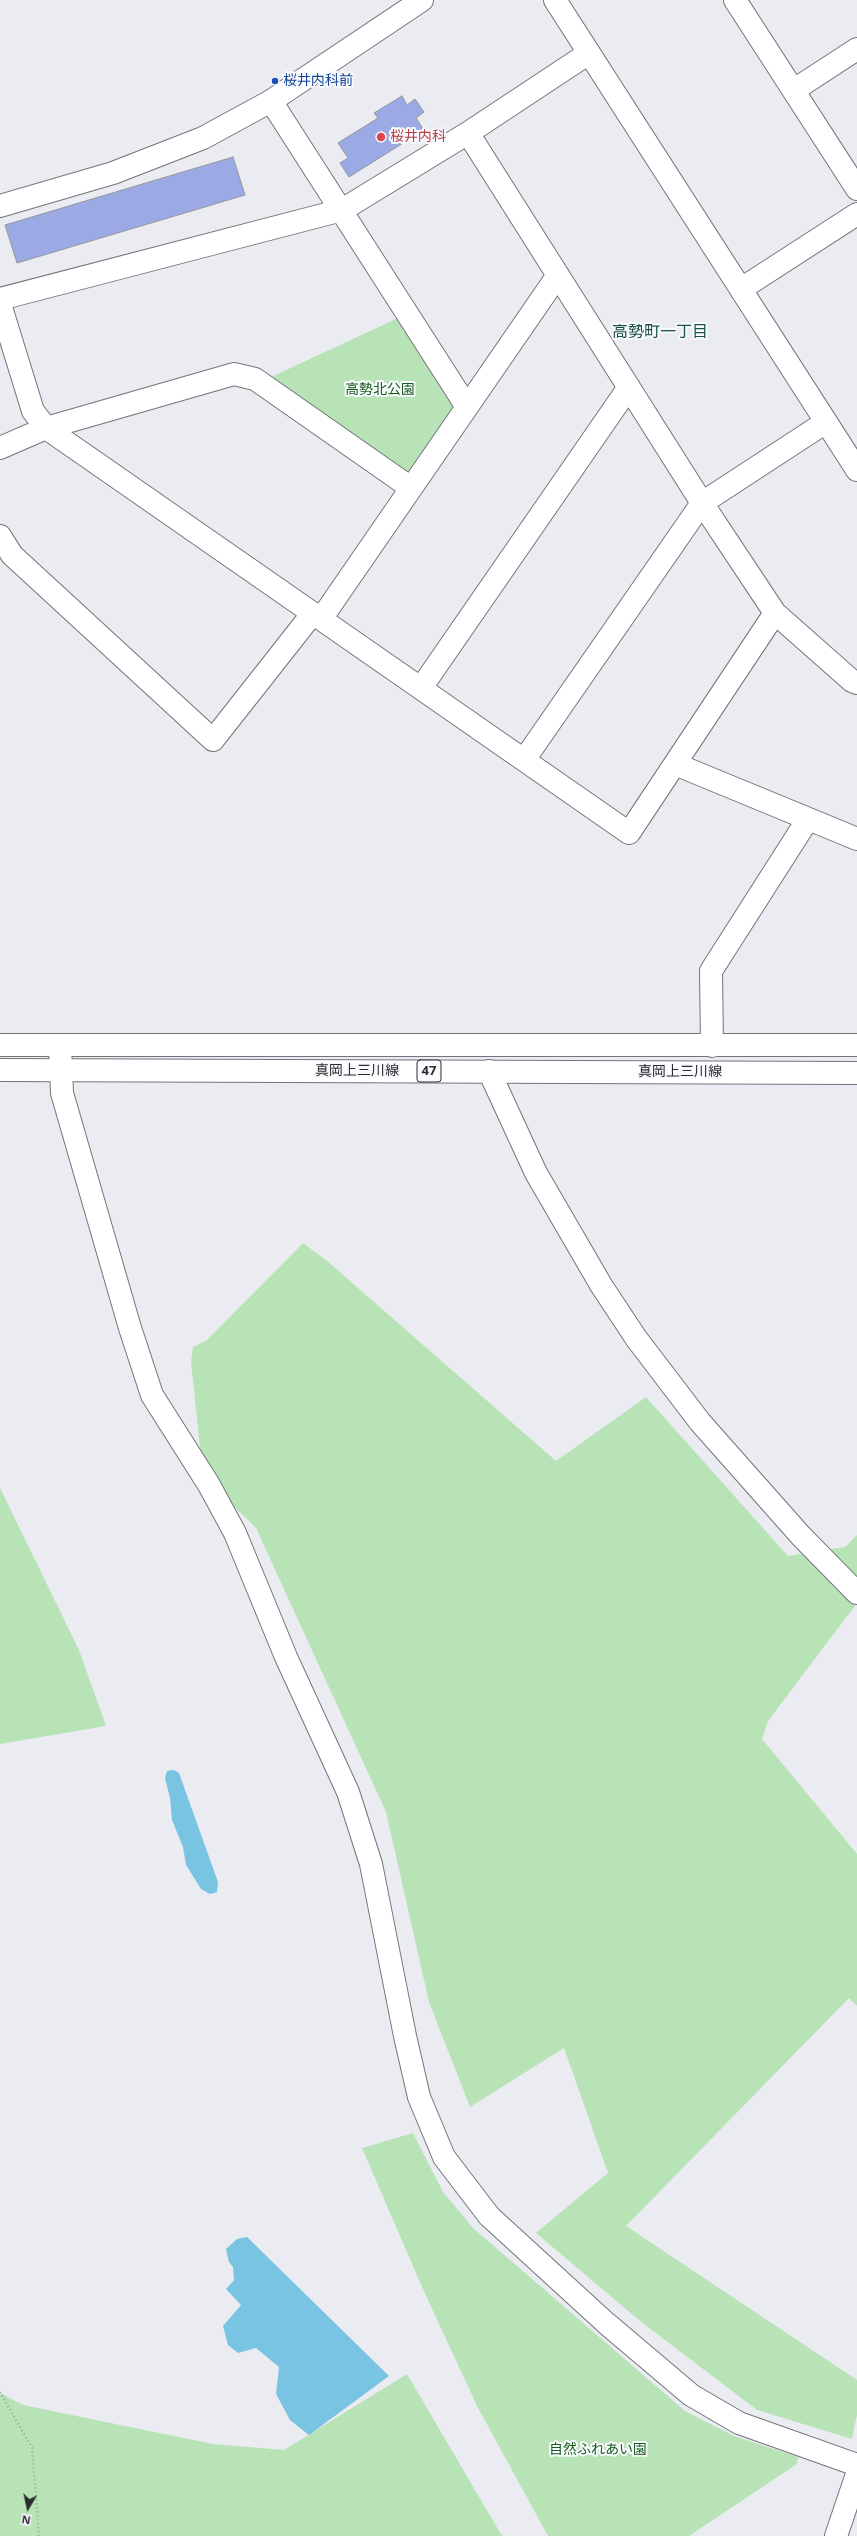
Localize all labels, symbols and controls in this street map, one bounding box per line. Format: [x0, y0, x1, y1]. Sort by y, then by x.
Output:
place label: 桜井内科前 [283, 73, 353, 89]
marker: 桜井内科前 [270, 76, 280, 86]
place label: 桜井内科 [390, 129, 446, 145]
marker: 桜井内科 [375, 131, 387, 143]
district label: 高勢町一丁目 [612, 322, 708, 342]
park label: 高勢北公園 [345, 382, 415, 398]
road number: 47 [417, 1060, 441, 1082]
street label: 真岡上三川線 [315, 1063, 399, 1079]
street label: 真岡上三川線 [638, 1064, 722, 1080]
park label: 自然ふれあい園 [549, 2442, 647, 2458]
north arrow [8, 2488, 48, 2528]
text: N [20, 2512, 32, 2528]

